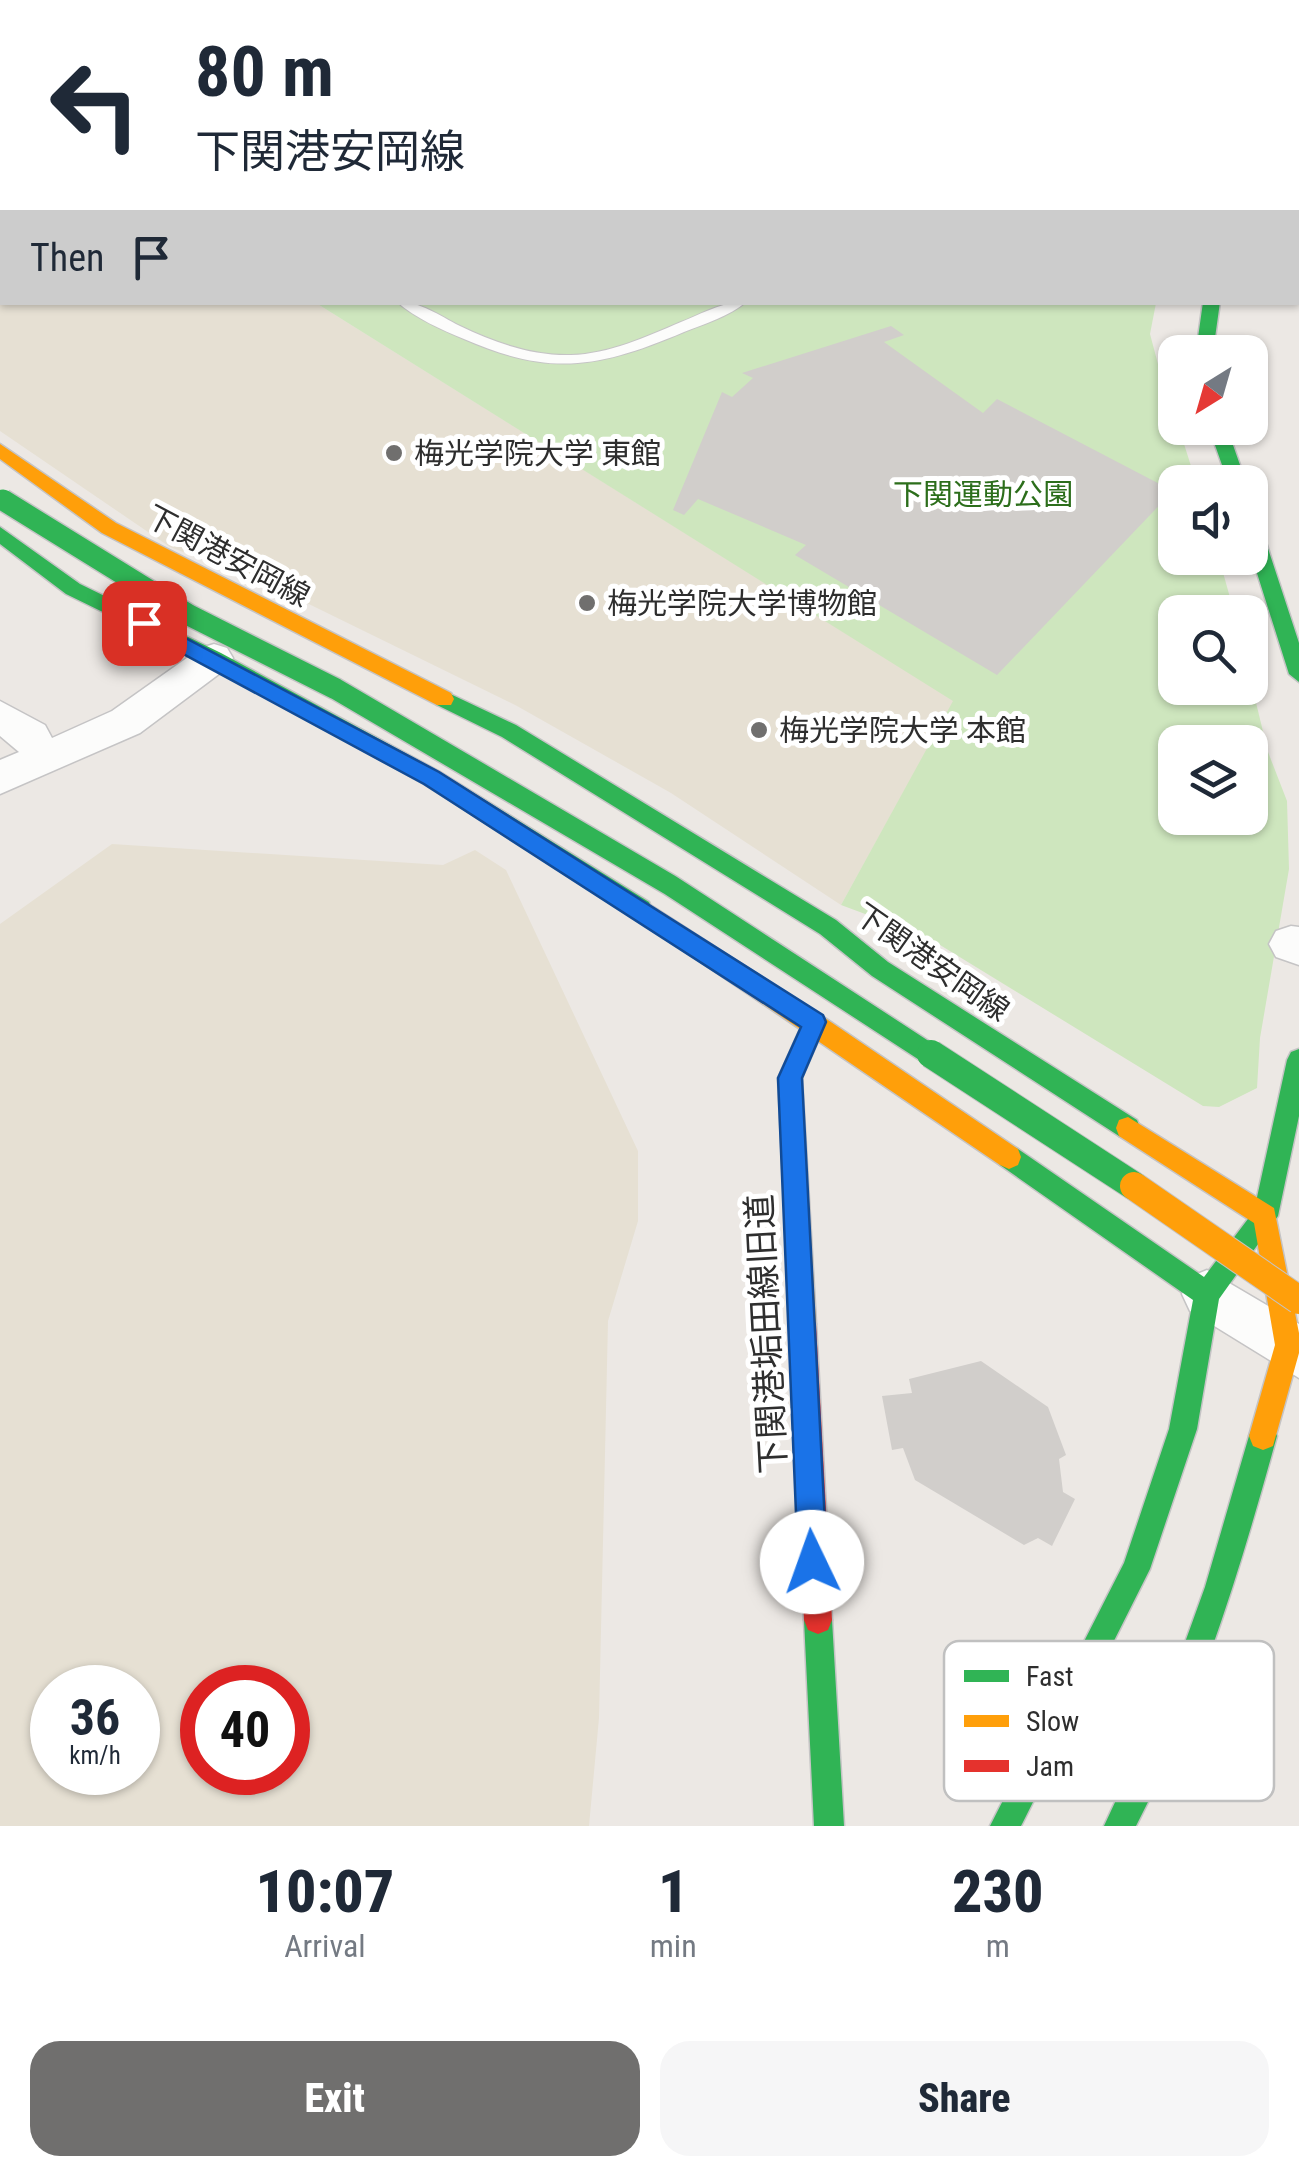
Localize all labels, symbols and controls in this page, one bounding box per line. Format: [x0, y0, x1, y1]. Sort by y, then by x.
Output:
text: 80 m [195, 31, 334, 113]
icon: left [30, 40, 160, 170]
text: 下関港安岡線 [195, 125, 465, 178]
icon: arrive [124, 230, 179, 285]
text: Then [30, 236, 104, 280]
north arrow [1158, 335, 1268, 445]
map controls [1158, 335, 1268, 835]
place label: 梅光学院大学 東館 [414, 436, 661, 471]
marker: 梅光学院大学 東館 [383, 442, 405, 464]
button: sound [1158, 465, 1268, 575]
park label: 下関運動公園 [893, 477, 1073, 512]
street label: 下関港安岡線 [140, 498, 316, 614]
pin [102, 581, 187, 666]
place label: 梅光学院大学博物館 [607, 586, 877, 621]
marker: 梅光学院大学博物館 [576, 592, 598, 614]
button: search [1158, 595, 1268, 705]
icon: arrive [117, 596, 172, 651]
place label: 梅光学院大学 本館 [779, 713, 1026, 748]
marker: 梅光学院大学 本館 [748, 719, 770, 741]
button: layers [1158, 725, 1268, 835]
street label: 下関港安岡線 [848, 896, 1016, 1028]
street label: 下関港垢田線旧道 [739, 1193, 795, 1475]
position arrow [760, 1510, 864, 1614]
legend [944, 1641, 1274, 1801]
text: Fast [1026, 1660, 1073, 1693]
speed limit sign: 40 [180, 1665, 310, 1795]
text: 36 [70, 1689, 120, 1747]
text: Slow [1026, 1705, 1079, 1738]
text: km/h [69, 1741, 121, 1770]
text: Jam [1026, 1750, 1074, 1783]
text: 10:07 [255, 1856, 394, 1927]
text: 1 [658, 1856, 688, 1927]
text: 230 [952, 1856, 1044, 1927]
text: Arrival [284, 1927, 366, 1965]
text: min [650, 1927, 697, 1965]
text: m [986, 1927, 1010, 1965]
button: Exit [30, 2041, 640, 2156]
button: Share [660, 2041, 1269, 2156]

